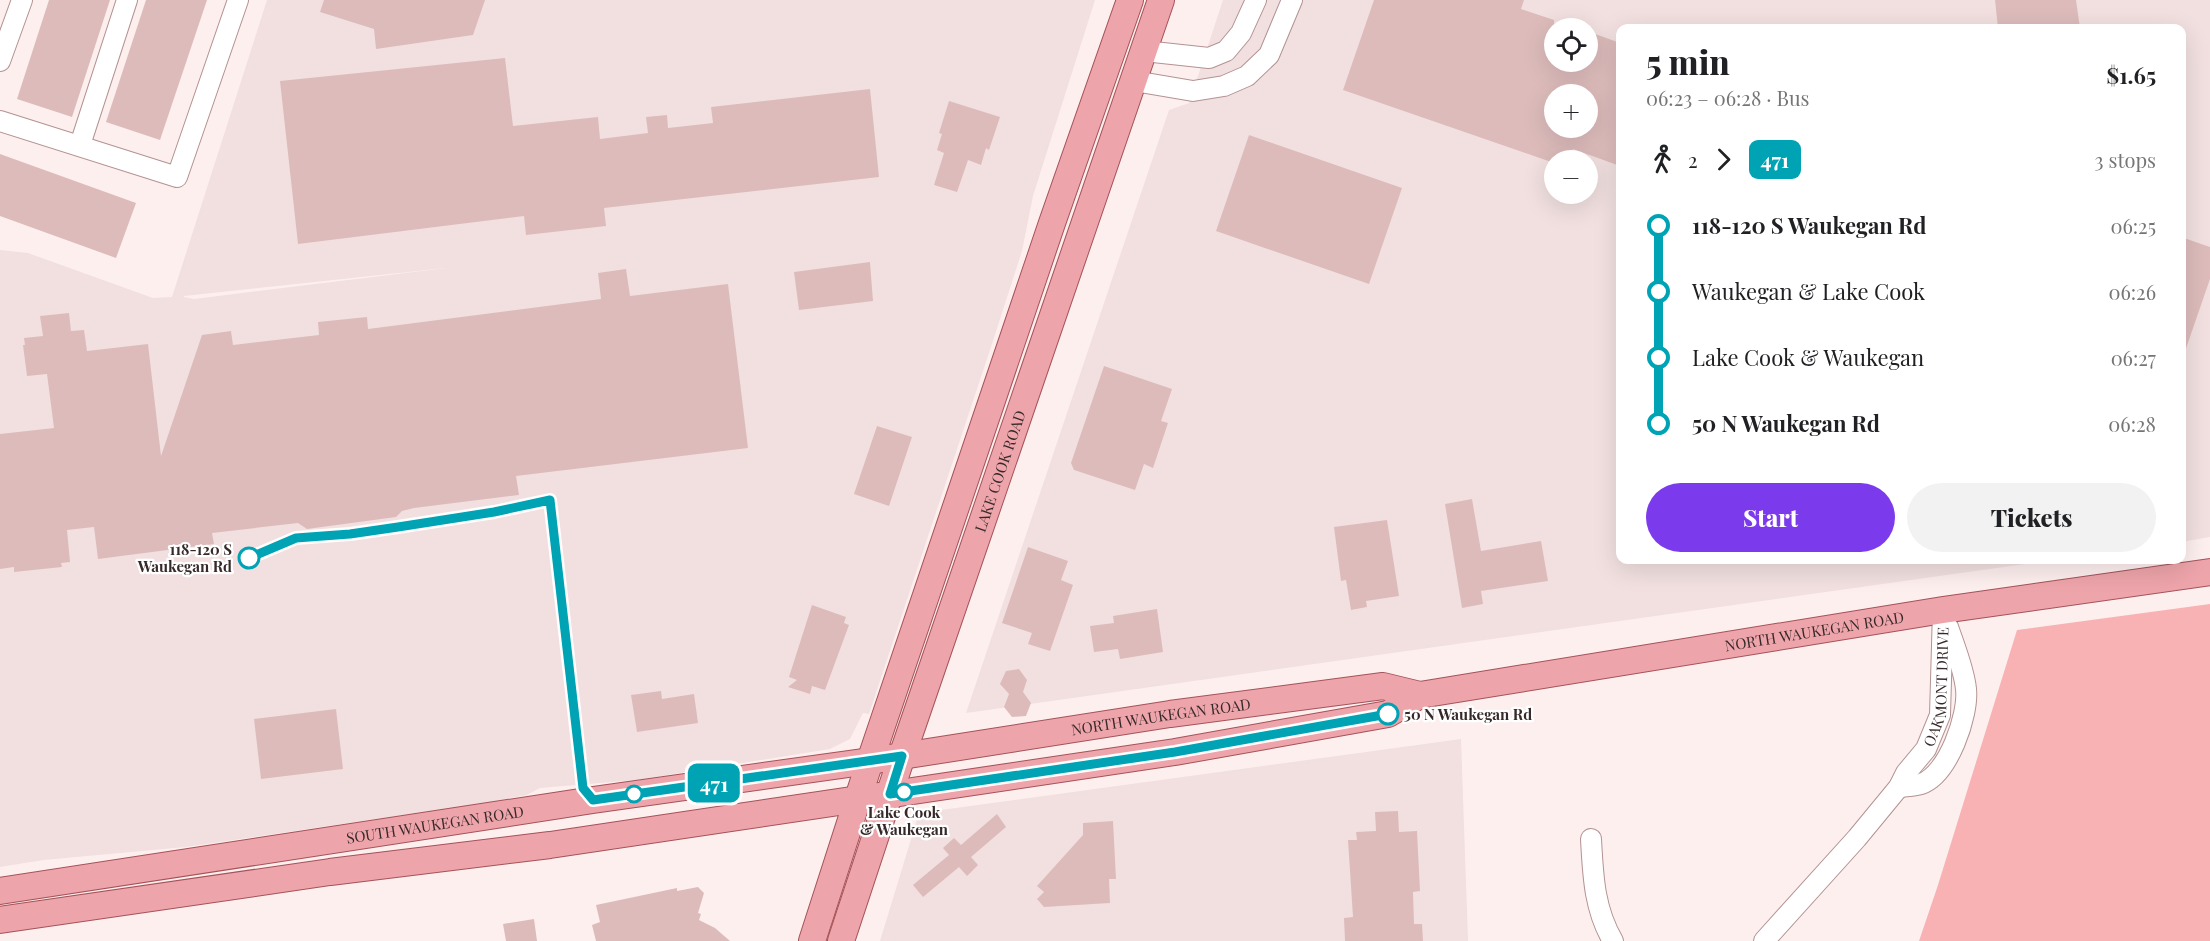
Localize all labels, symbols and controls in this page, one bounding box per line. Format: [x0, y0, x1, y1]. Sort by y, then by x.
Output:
map controls [1544, 18, 1598, 204]
button: locate [1544, 18, 1598, 72]
text: 5 min [1646, 39, 1730, 83]
text: $1.65 [2107, 60, 2156, 90]
button: + [1544, 84, 1598, 138]
text: 06:23 – 06:28 · Bus [1646, 84, 1810, 111]
icon: walk [1646, 143, 1679, 176]
icon: forward [1707, 143, 1740, 176]
text: 471 [1761, 145, 1789, 173]
text: 2 [1688, 146, 1698, 173]
text: 3 stops [2094, 146, 2156, 173]
button: − [1544, 150, 1598, 204]
text: 118-120 S Waukegan Rd [1692, 210, 1926, 240]
text: 06:25 [2110, 212, 2156, 239]
text: Waukegan & Lake Cook [1692, 276, 1925, 306]
text: 06:26 [2108, 278, 2156, 305]
text: Lake Cook & Waukegan [1692, 342, 1924, 372]
text: 06:27 [2111, 344, 2156, 371]
street label: LAKE COOK ROAD [970, 407, 1030, 535]
text: 50 N Waukegan Rd [1692, 408, 1880, 438]
text: 06:28 [2108, 410, 2156, 437]
button: Start [1646, 483, 1895, 552]
button: Tickets [1907, 483, 2156, 552]
place label: 118-120 S Waukegan Rd [137, 539, 232, 576]
marker: 118-120 S Waukegan Rd [238, 547, 260, 569]
street label: NORTH WAUKEGAN ROAD [1723, 607, 1905, 655]
street label: OAKMONT DRIVE [1918, 627, 1953, 749]
street label: NORTH WAUKEGAN ROAD [1070, 693, 1252, 739]
marker: 50 N Waukegan Rd [1377, 703, 1399, 725]
place label: 50 N Waukegan Rd [1404, 704, 1532, 724]
line badge: 471 [680, 764, 748, 802]
text: 471 [700, 769, 728, 797]
marker: Lake Cook & Waukegan [895, 783, 913, 801]
unlabelled marker [625, 785, 643, 803]
street label: SOUTH WAUKEGAN ROAD [345, 801, 525, 848]
place label: Lake Cook & Waukegan [860, 802, 949, 839]

